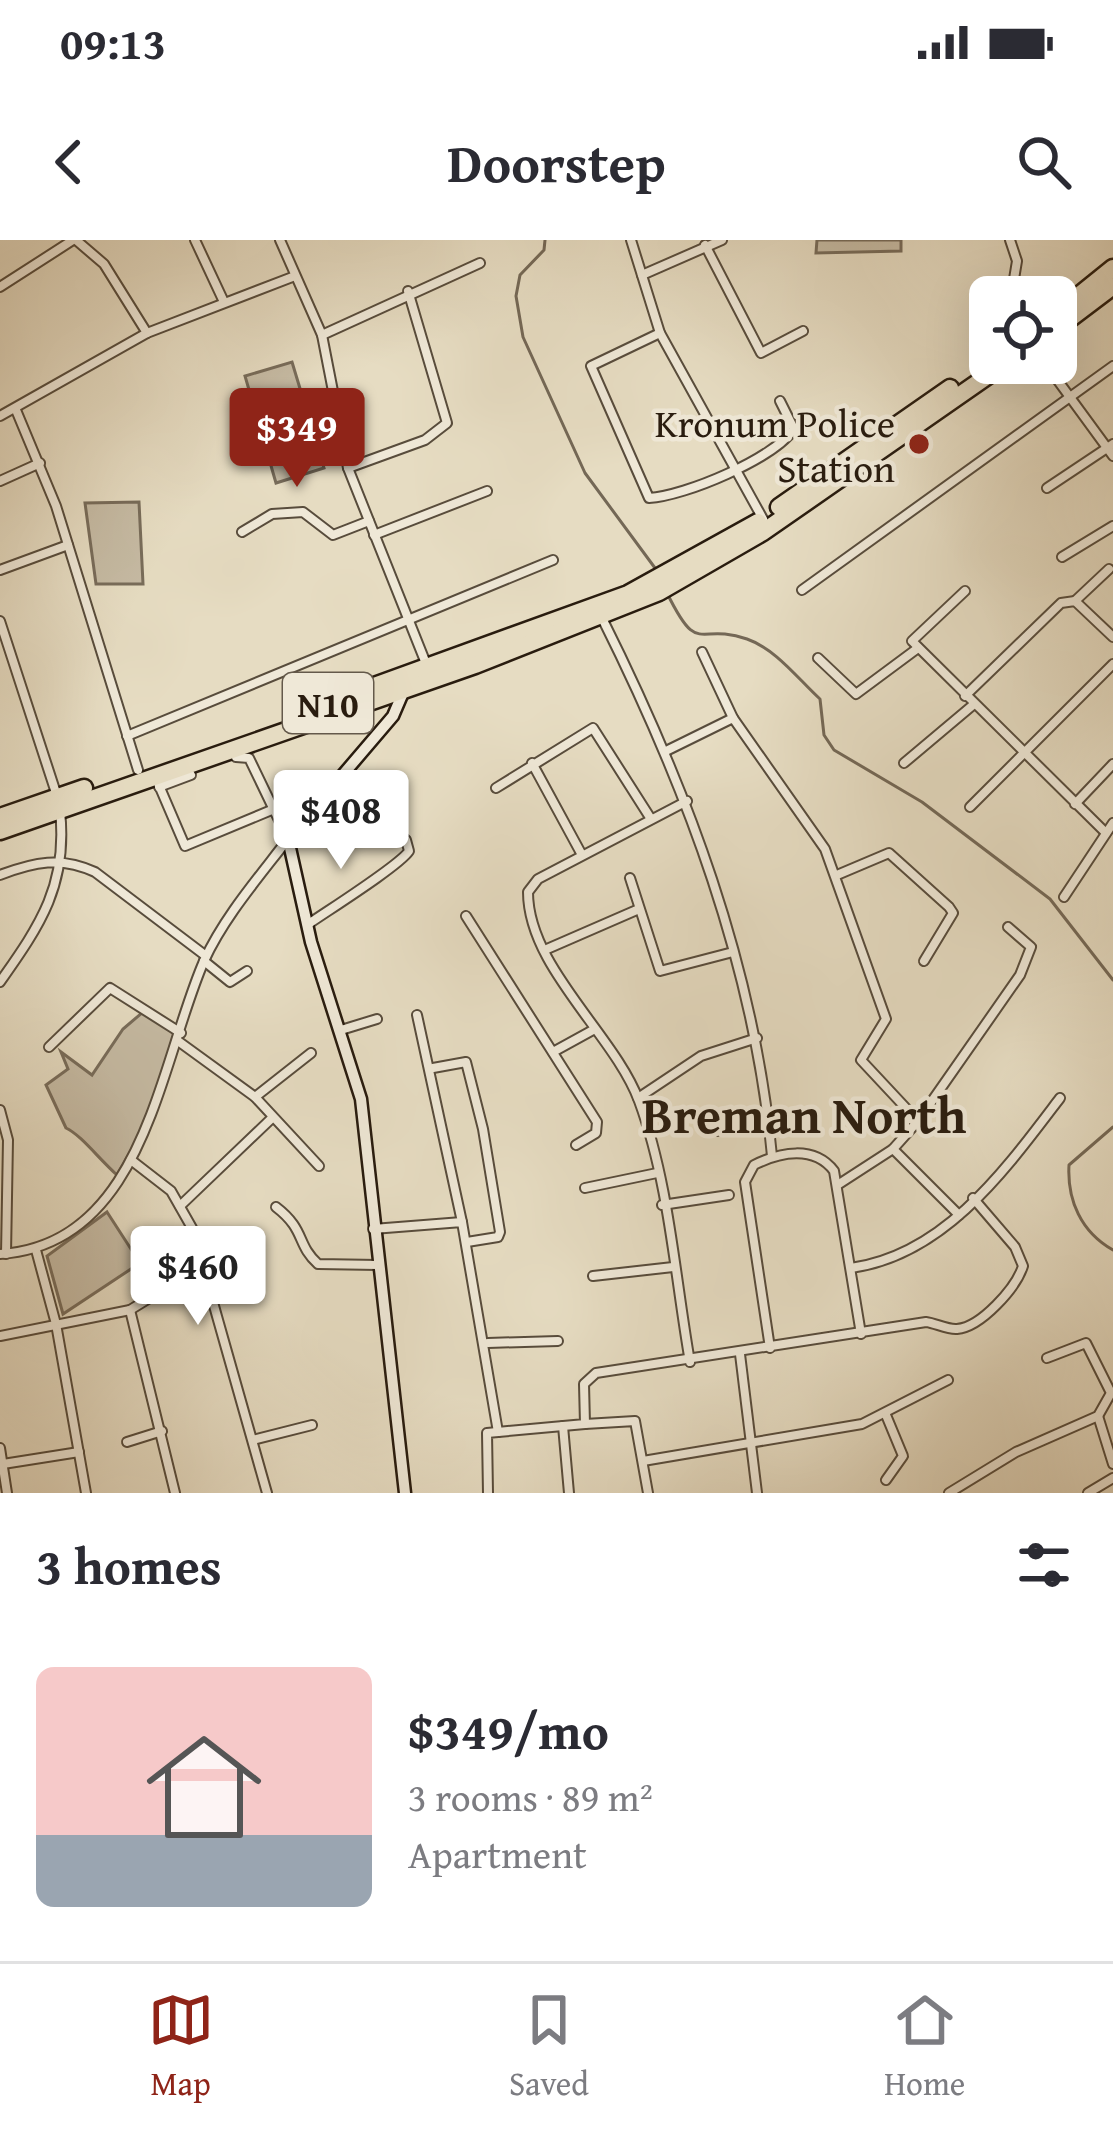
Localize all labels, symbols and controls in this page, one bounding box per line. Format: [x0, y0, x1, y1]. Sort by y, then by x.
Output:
text: 09:13 [60, 10, 166, 75]
text: Doorstep [447, 123, 666, 202]
icon: back [36, 129, 102, 195]
icon: search [1011, 129, 1077, 195]
map controls [969, 276, 1077, 384]
button: locate [969, 276, 1077, 384]
pin: $349 [226, 388, 368, 490]
place label: Kronum Police Station [655, 394, 895, 496]
text: $349 [257, 398, 337, 455]
marker: Kronum Police Station [906, 431, 932, 457]
road number: N10 [283, 673, 373, 733]
pin: $408 [270, 770, 412, 872]
text: $408 [301, 780, 381, 837]
district label: Breman North [642, 1077, 966, 1152]
pin: $460 [127, 1226, 269, 1328]
text: $460 [158, 1236, 238, 1293]
text: 3 homes [36, 1528, 222, 1603]
icon: filters [1011, 1532, 1077, 1598]
text: $349/mo [408, 1693, 609, 1768]
icon: home [132, 1715, 276, 1859]
text: 3 rooms · 89 m² [408, 1768, 653, 1825]
text: Apartment [408, 1825, 587, 1882]
tab: Map [148, 1987, 214, 2107]
tab: Saved [509, 1987, 589, 2107]
tab: Home [884, 1987, 965, 2107]

